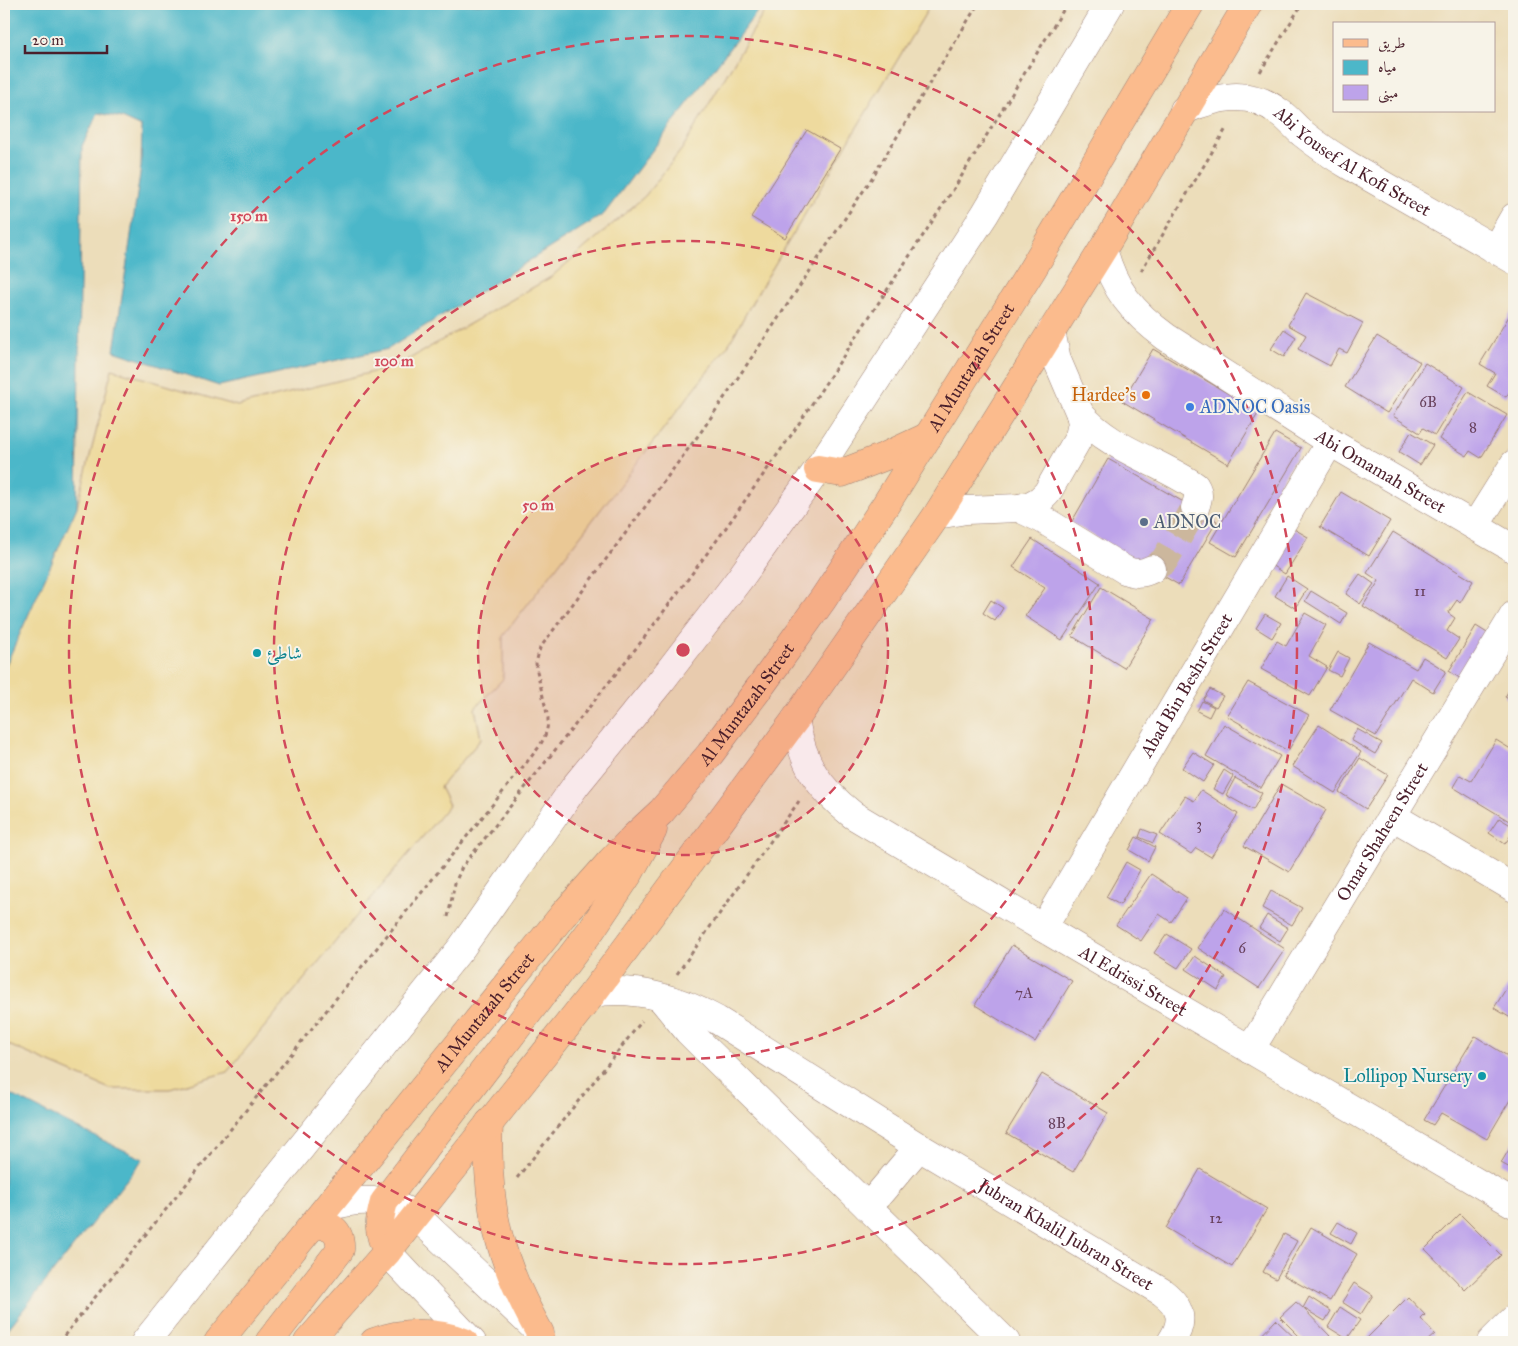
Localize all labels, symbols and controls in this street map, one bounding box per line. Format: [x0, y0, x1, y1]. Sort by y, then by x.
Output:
scale bar [25, 22, 108, 54]
legend [1333, 22, 1496, 112]
text: 20 m [32, 31, 64, 49]
text: طريق [1378, 34, 1405, 53]
text: مياه [1378, 58, 1396, 76]
text: مبنى [1378, 84, 1398, 104]
street label: Abi Yousef Al Kofi Street [1269, 100, 1435, 221]
text: 150 m [230, 207, 268, 225]
street label: Al Muntazah Street [922, 299, 1020, 436]
text: 100 m [374, 352, 414, 370]
place label: Hardee's [1071, 384, 1136, 406]
marker: Hardee's [1140, 389, 1152, 401]
house number: 6B [1419, 393, 1437, 411]
place label: ADNOC Oasis [1199, 396, 1310, 418]
marker: ADNOC Oasis [1184, 401, 1196, 413]
house number: 8 [1469, 418, 1477, 436]
street label: Abi Omamah Street [1310, 424, 1450, 518]
text: 50 m [522, 496, 554, 514]
place label: ADNOC [1153, 511, 1221, 533]
marker: ADNOC [1138, 516, 1150, 528]
house number: 11 [1414, 582, 1426, 600]
street label: Abad Bin Beshr Street [1135, 609, 1238, 762]
street label: Al Muntazah Street [693, 638, 800, 771]
centre of rings [674, 641, 692, 659]
place label: شاطئ [267, 642, 302, 665]
marker: شاطئ [251, 647, 263, 659]
street label: Omar Shaheen Street [1332, 758, 1433, 905]
house number: 3 [1196, 815, 1202, 833]
house number: 6 [1238, 939, 1247, 957]
street label: Al Edrissi Street [1074, 940, 1192, 1021]
street label: Al Muntazah Street [429, 948, 540, 1077]
house number: 7A [1015, 984, 1033, 1002]
place label: Lollipop Nursery [1343, 1065, 1473, 1087]
marker: Lollipop Nursery [1476, 1070, 1488, 1082]
house number: 8B [1048, 1114, 1066, 1132]
street label: Jubran Khalil Jubran Street [972, 1173, 1158, 1296]
house number: 12 [1209, 1209, 1223, 1227]

